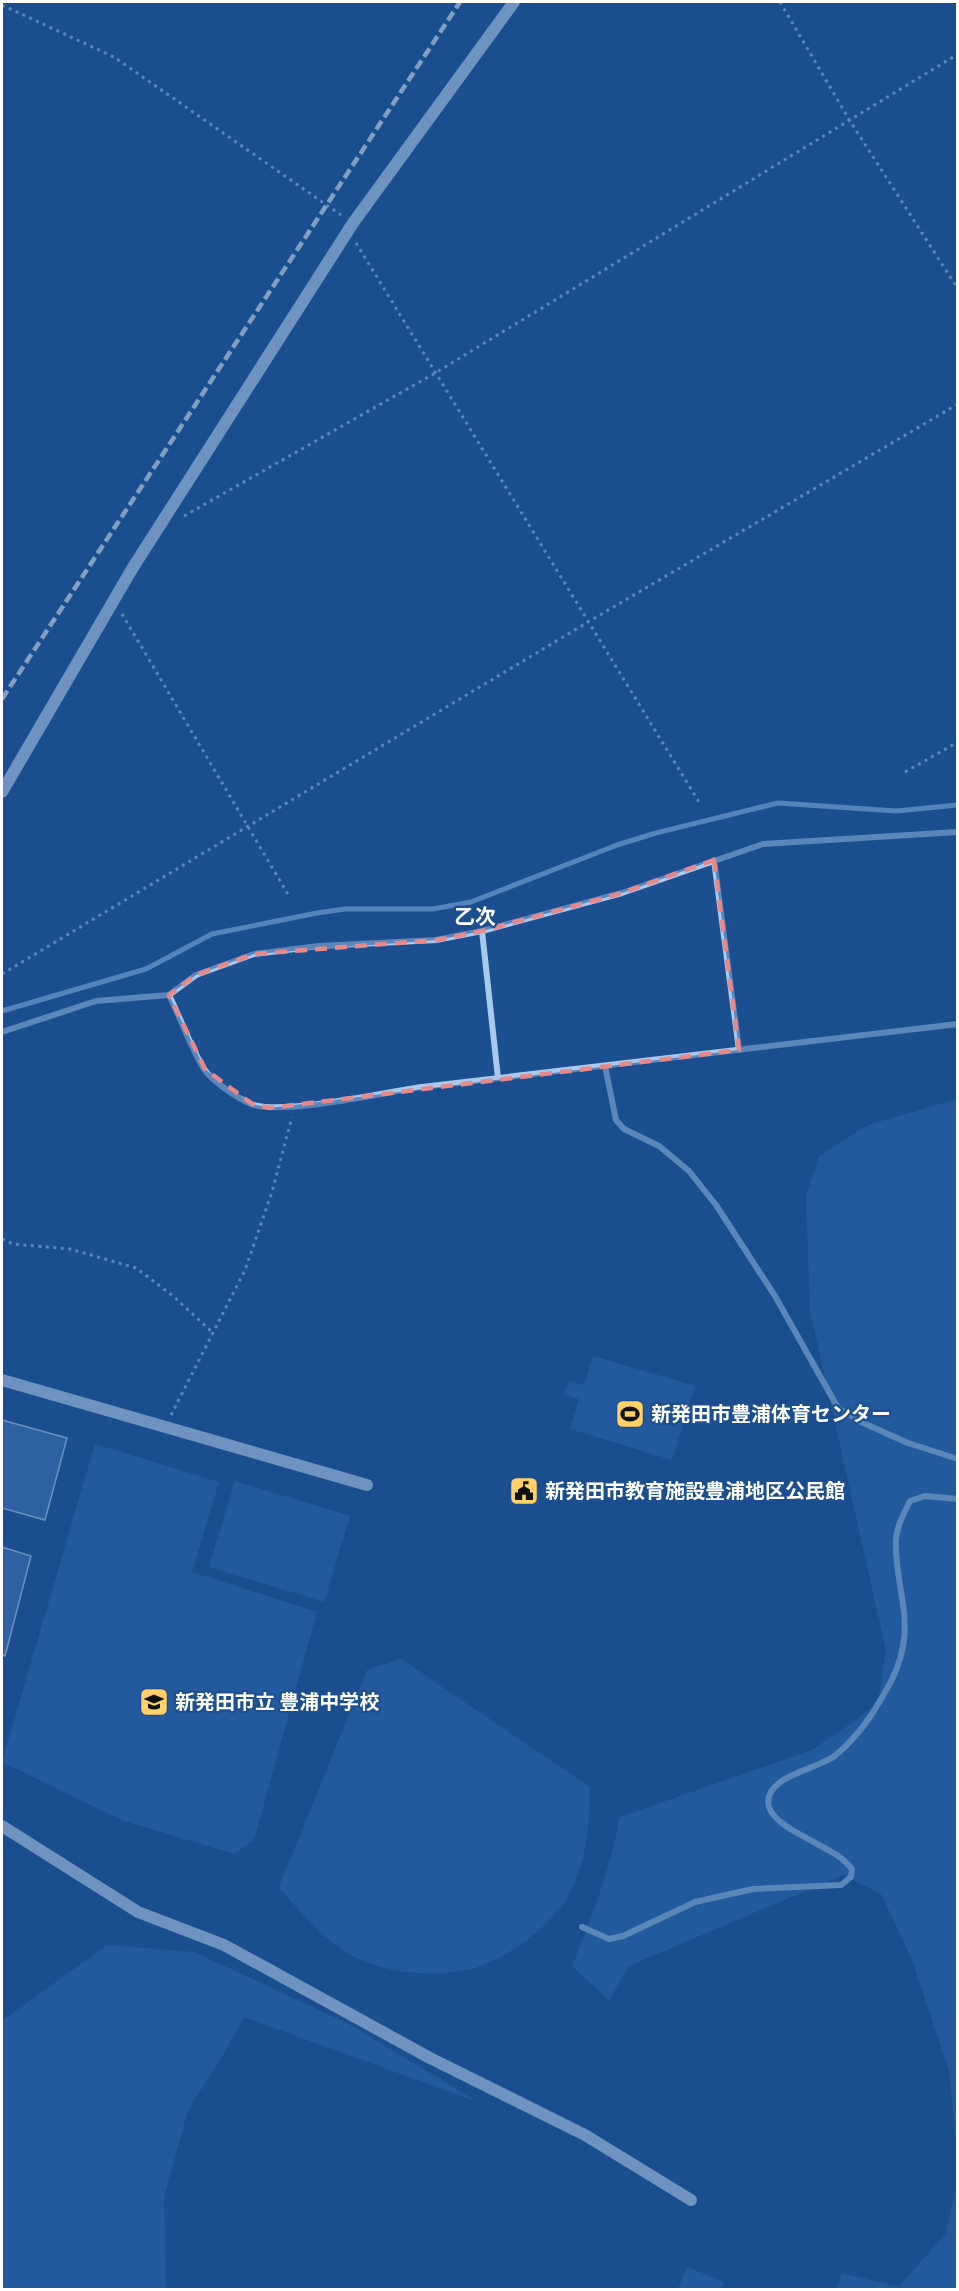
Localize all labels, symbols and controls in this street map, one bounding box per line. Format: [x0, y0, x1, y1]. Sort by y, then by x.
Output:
district label: 乙次 [454, 902, 496, 931]
sports icon: 新発田市豊浦体育センター [614, 1398, 646, 1430]
place label: 新発田市豊浦体育センター [651, 1400, 891, 1428]
public building icon: 新発田市教育施設豊浦地区公民館 [508, 1475, 540, 1507]
place label: 新発田市教育施設豊浦地区公民館 [545, 1477, 845, 1505]
school or university icon: 新発田市立 豊浦中学校 [138, 1686, 170, 1718]
place label: 新発田市立 豊浦中学校 [175, 1688, 379, 1716]

